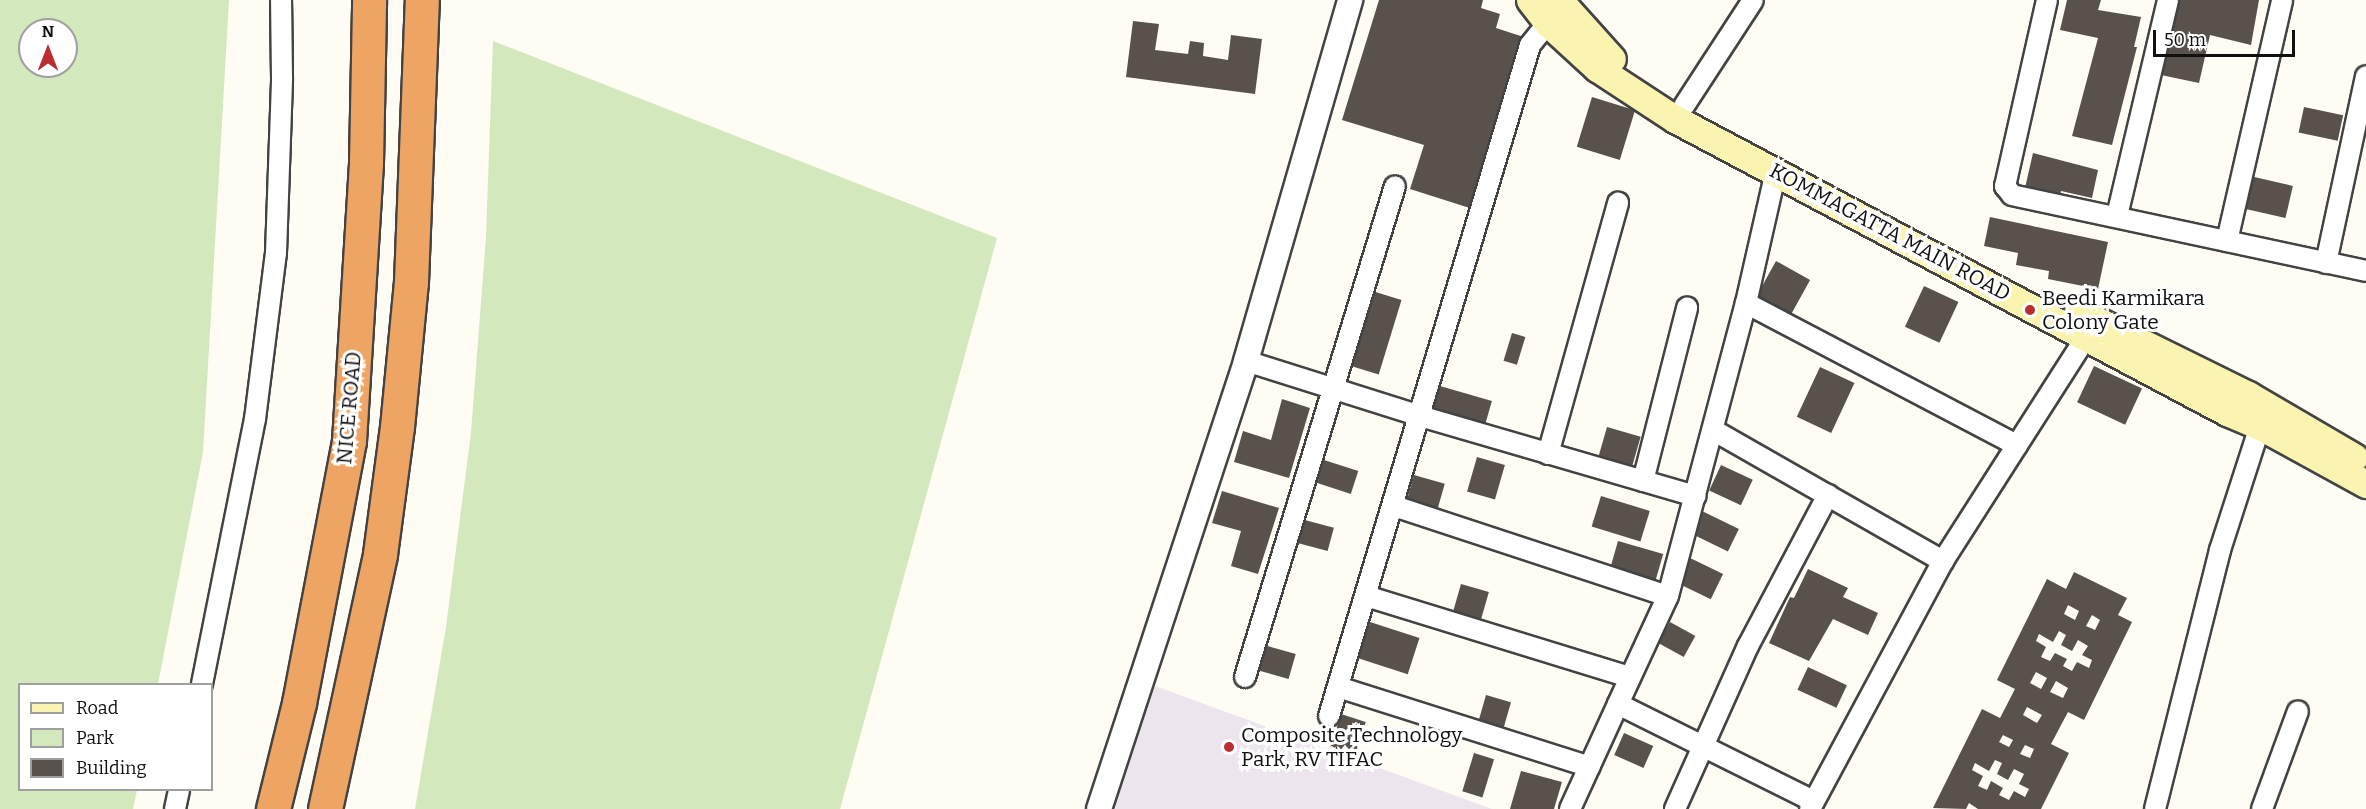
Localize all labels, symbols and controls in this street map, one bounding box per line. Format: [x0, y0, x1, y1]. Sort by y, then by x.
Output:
north arrow [18, 18, 78, 78]
scale bar [2156, 18, 2298, 56]
text: N [42, 22, 54, 41]
text: 50 m [2164, 29, 2206, 51]
street label: KOMMAGATTA MAIN ROAD [1765, 158, 2015, 306]
place label: Beedi Karmikara Colony Gate [2042, 285, 2205, 335]
marker: Beedi Karmikara Colony Gate [2023, 303, 2037, 317]
street label: NICE ROAD [332, 351, 366, 465]
legend [18, 683, 213, 791]
text: Road [76, 697, 118, 719]
place label: Composite Technology Park, RV TIFAC [1241, 722, 1462, 772]
text: Park [76, 727, 114, 749]
marker: Composite Technology Park, RV TIFAC [1222, 740, 1236, 754]
text: Building [76, 757, 147, 779]

